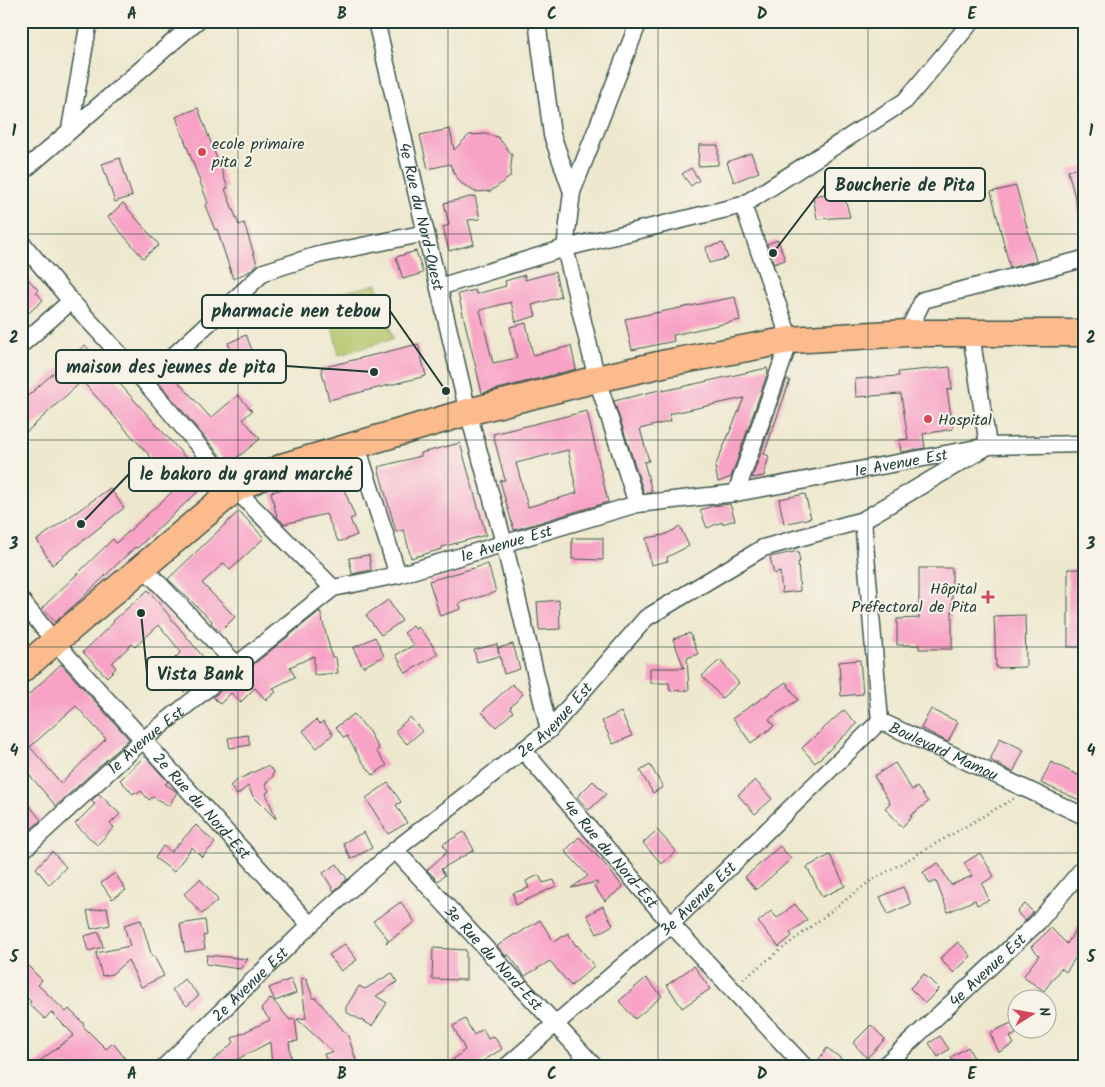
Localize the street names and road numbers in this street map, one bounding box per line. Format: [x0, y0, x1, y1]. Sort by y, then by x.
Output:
street label: 4e Rue du Nord-Ouest [391, 140, 450, 294]
street label: 1e Avenue Est [852, 443, 951, 485]
street label: 1e Avenue Est [458, 519, 556, 570]
street label: 2e Avenue Est [512, 676, 600, 765]
street label: 1e Avenue Est [102, 700, 191, 781]
street label: Boulevard Mamou [884, 716, 1002, 788]
street label: 2e Rue du Nord-Est [146, 747, 257, 866]
street label: 4e Rue du Nord-Est [556, 795, 664, 915]
street label: 3e Avenue Est [655, 855, 743, 943]
street label: 3e Rue du Nord-Est [437, 900, 549, 1018]
street label: 4e Avenue Est [944, 928, 1033, 1014]
street label: 2e Avenue Est [206, 941, 295, 1028]

